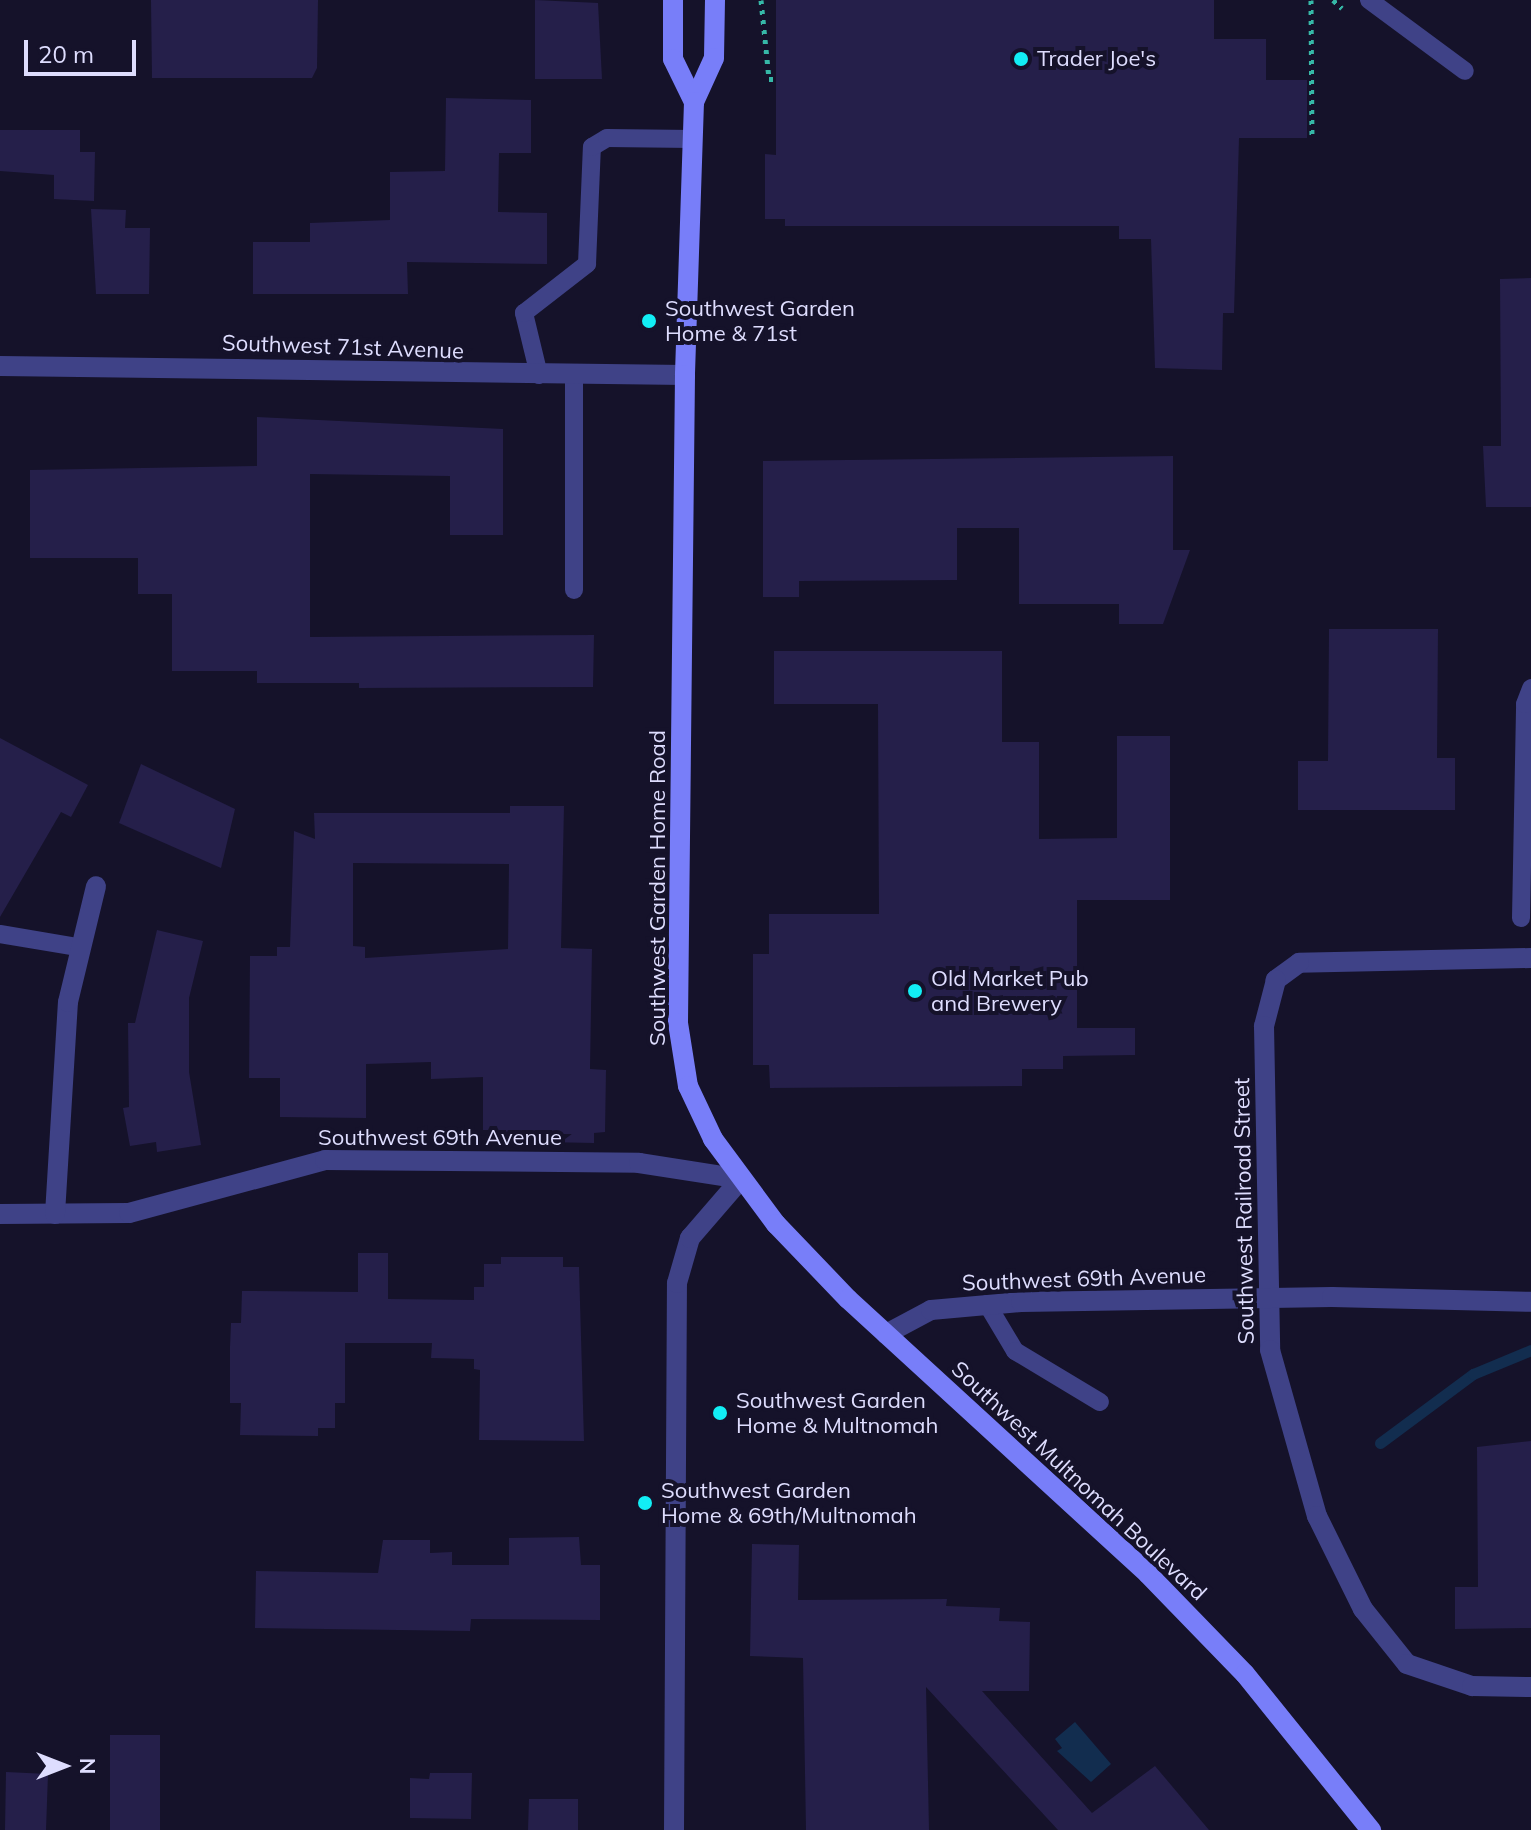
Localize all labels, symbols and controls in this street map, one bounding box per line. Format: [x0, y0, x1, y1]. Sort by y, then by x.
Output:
scale bar [28, 24, 140, 74]
text: 20 m [38, 39, 94, 69]
place label: Trader Joe's [1037, 46, 1156, 72]
marker: Trader Joe's [1012, 50, 1030, 68]
place label: Southwest Garden Home & 71st [665, 295, 855, 346]
marker: Southwest Garden Home & 71st [640, 312, 658, 330]
street label: Southwest 71st Avenue [222, 330, 464, 364]
street label: Southwest Garden Home Road [645, 730, 671, 1046]
place label: Old Market Pub and Brewery [931, 965, 1089, 1016]
marker: Old Market Pub and Brewery [906, 982, 924, 1000]
street label: Southwest Railroad Street [1228, 1077, 1260, 1345]
street label: Southwest 69th Avenue [318, 1125, 562, 1151]
street label: Southwest 69th Avenue [962, 1262, 1206, 1296]
street label: Southwest Multnomah Boulevard [946, 1356, 1212, 1606]
place label: Southwest Garden Home & Multnomah [736, 1387, 938, 1438]
marker: Southwest Garden Home & Multnomah [711, 1404, 729, 1422]
place label: Southwest Garden Home & 69th/Multnomah [661, 1477, 917, 1528]
marker: Southwest Garden Home & 69th/Multnomah [636, 1494, 654, 1512]
north arrow [24, 1726, 104, 1806]
text: N [74, 1758, 102, 1774]

